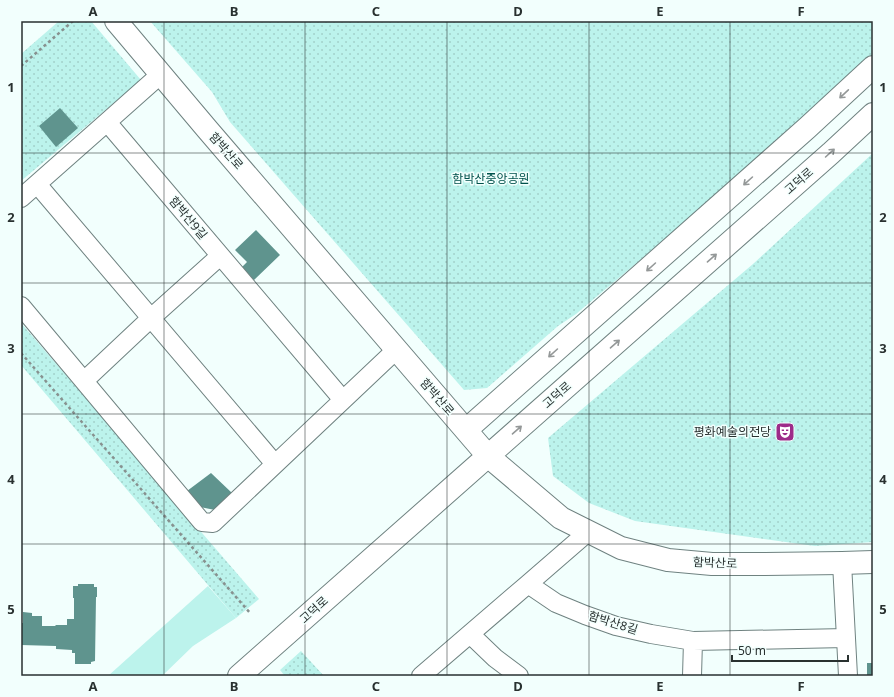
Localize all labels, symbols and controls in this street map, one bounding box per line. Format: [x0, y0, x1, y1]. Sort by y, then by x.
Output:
text: A [89, 2, 98, 20]
text: B [230, 2, 238, 20]
text: C [372, 2, 380, 20]
text: D [513, 2, 523, 20]
text: E [656, 2, 664, 20]
text: F [797, 2, 805, 20]
text: 1 [7, 78, 15, 96]
text: 1 [879, 78, 887, 96]
one-way arrow [840, 89, 850, 98]
street label: 함박산로 [205, 128, 247, 173]
one-way arrow [825, 149, 835, 158]
street label: 고덕로 [781, 163, 817, 198]
park label: 함박산중앙공원 [452, 170, 530, 187]
one-way arrow [743, 176, 753, 185]
street label: 함박산9길 [165, 193, 211, 243]
text: 2 [7, 208, 15, 226]
text: 2 [879, 208, 887, 226]
one-way arrow [707, 253, 717, 263]
one-way arrow [646, 262, 656, 271]
text: 3 [7, 339, 15, 357]
text: 3 [879, 339, 887, 357]
one-way arrow [609, 340, 619, 349]
one-way arrow [548, 349, 558, 358]
street label: 함박산로 [416, 374, 458, 419]
street label: 고덕로 [539, 377, 575, 412]
theatre icon: 평화예술의전당 [774, 421, 796, 443]
place label: 평화예술의전당 [694, 423, 771, 440]
one-way arrow [512, 426, 522, 435]
text: 4 [7, 470, 15, 488]
text: 4 [879, 470, 887, 488]
street label: 함박산로 [693, 553, 737, 572]
street label: 고덕로 [296, 592, 332, 627]
text: 5 [7, 600, 15, 618]
text: 5 [879, 600, 887, 618]
street label: 함박산8길 [586, 607, 640, 638]
scale bar [732, 637, 848, 663]
text: 50 m [738, 642, 766, 659]
text: A [89, 677, 98, 695]
text: B [230, 677, 238, 695]
text: C [372, 677, 380, 695]
text: D [513, 677, 523, 695]
text: E [656, 677, 664, 695]
text: F [797, 677, 805, 695]

